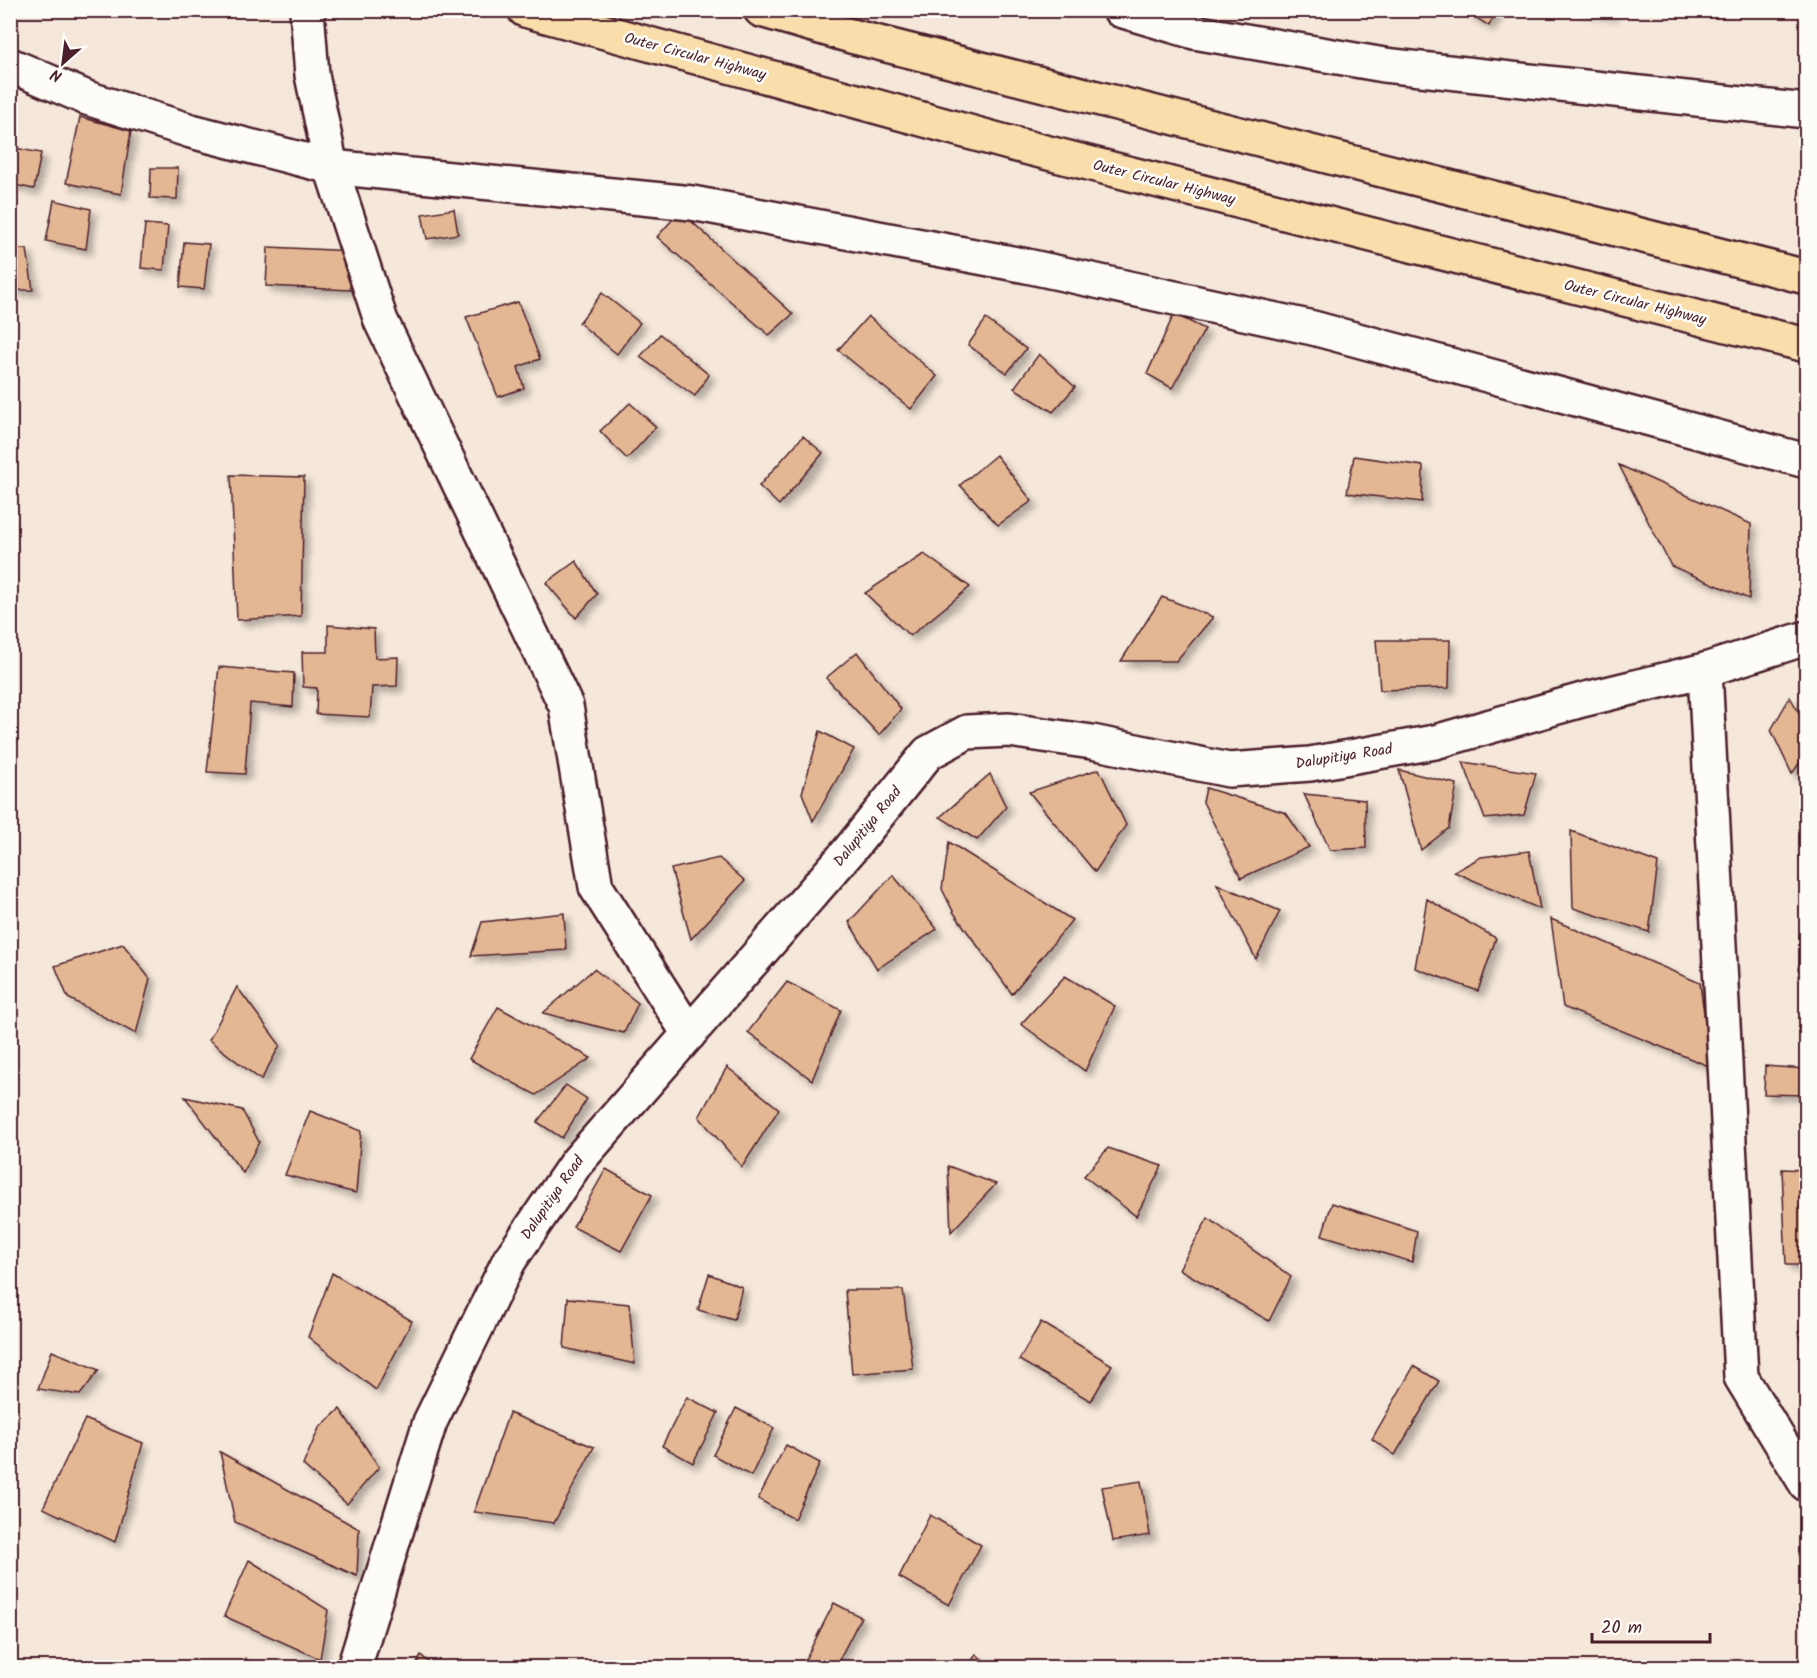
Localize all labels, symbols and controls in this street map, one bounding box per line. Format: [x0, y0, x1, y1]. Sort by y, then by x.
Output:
street label: Outer Circular Highway [621, 27, 770, 88]
north arrow [33, 33, 93, 93]
text: N [46, 62, 67, 88]
street label: Outer Circular Highway [1090, 154, 1239, 213]
street label: Outer Circular Highway [1561, 274, 1710, 333]
street label: Dalupitiya Road [1294, 737, 1395, 777]
street label: Dalupitiya Road [828, 781, 908, 873]
street label: Dalupitiya Road [515, 1151, 591, 1245]
scale bar [1592, 1606, 1710, 1644]
text: 20 m [1601, 1614, 1642, 1643]

